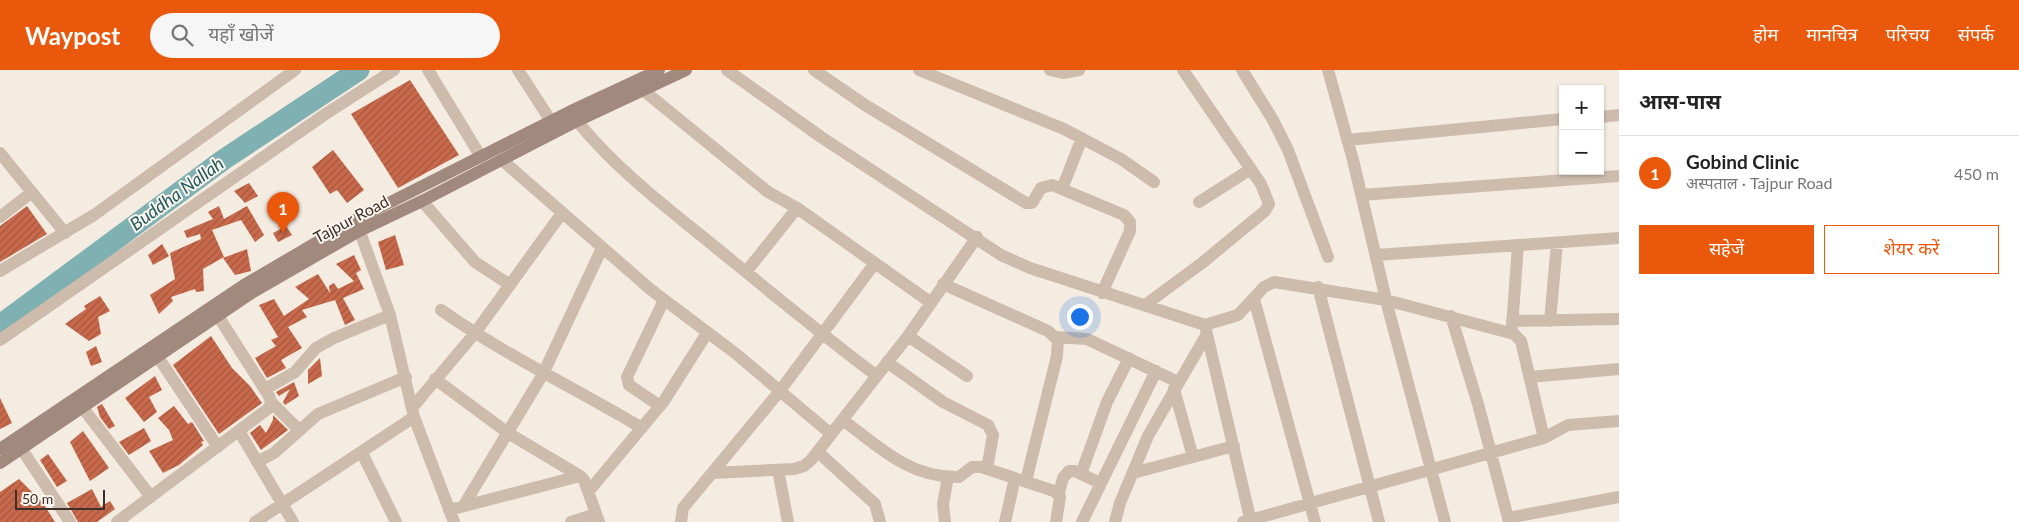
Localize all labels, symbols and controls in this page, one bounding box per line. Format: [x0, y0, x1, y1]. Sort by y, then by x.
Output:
search box [150, 13, 500, 58]
text: Waypost [25, 21, 120, 50]
icon: search [168, 21, 196, 49]
text: यहाँ खोजें [208, 22, 274, 45]
text: होम [1753, 23, 1778, 45]
text: मानचित्र [1806, 23, 1858, 45]
text: परिचय [1886, 23, 1930, 45]
text: संपर्क [1958, 23, 1994, 45]
map controls [1559, 85, 1604, 175]
button: + [1559, 85, 1604, 130]
text: आस-पास [1639, 88, 1721, 113]
button: − [1559, 130, 1604, 175]
text: Gobind Clinic [1686, 150, 1799, 173]
water label: Buddha Nallah [125, 152, 228, 235]
text: 1 [1650, 164, 1660, 183]
text: 450 m [1954, 164, 1999, 183]
text: अस्पताल · Tajpur Road [1686, 173, 1832, 192]
street label: Tajpur Road [310, 191, 392, 246]
pin: 1 [267, 192, 299, 233]
button: सहेजें [1639, 225, 1814, 274]
button: शेयर करें [1824, 225, 1999, 274]
your location [1067, 304, 1093, 330]
scale bar [15, 487, 105, 510]
text: 50 m [22, 490, 53, 507]

